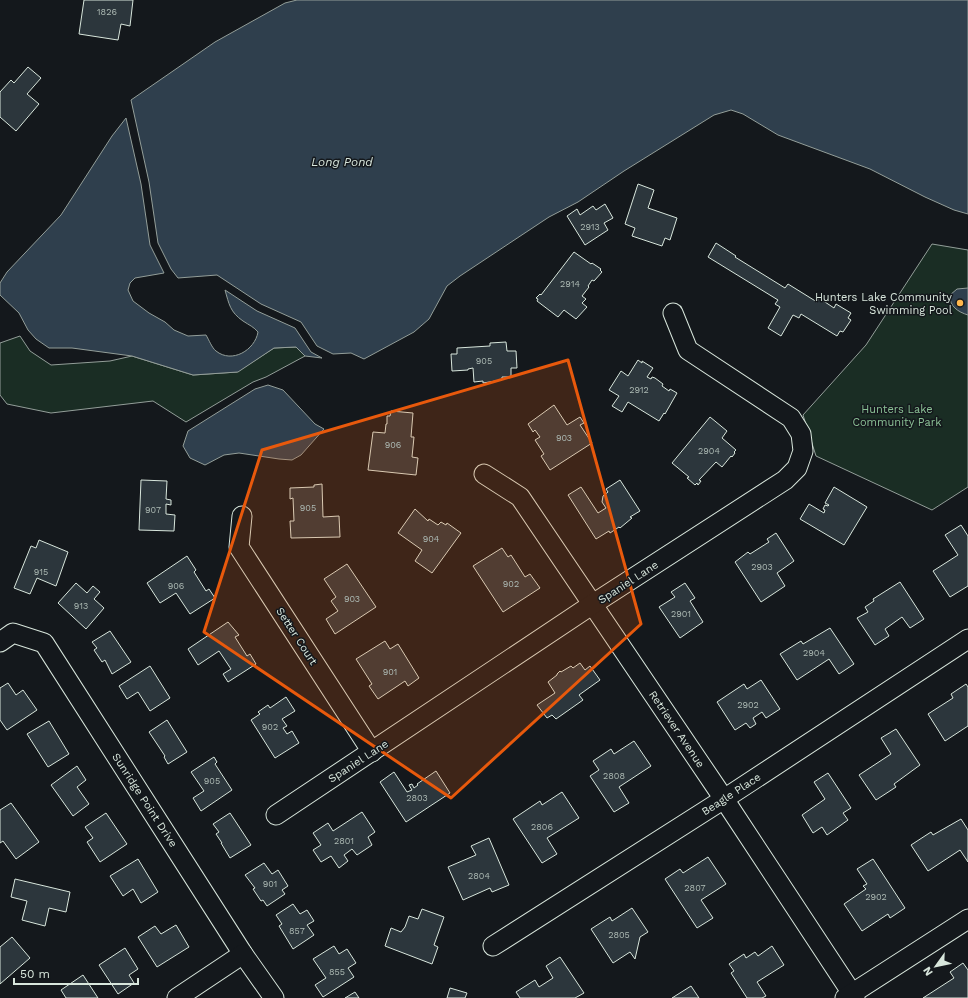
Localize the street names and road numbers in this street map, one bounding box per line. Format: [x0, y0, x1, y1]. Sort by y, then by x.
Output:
street label: Spaniel Lane [596, 558, 661, 607]
street label: Setter Court [273, 605, 320, 668]
street label: Retriever Avenue [646, 688, 707, 770]
street label: Spaniel Lane [326, 737, 391, 786]
street label: Sunridge Point Drive [109, 751, 180, 850]
street label: Beagle Place [699, 770, 763, 818]

